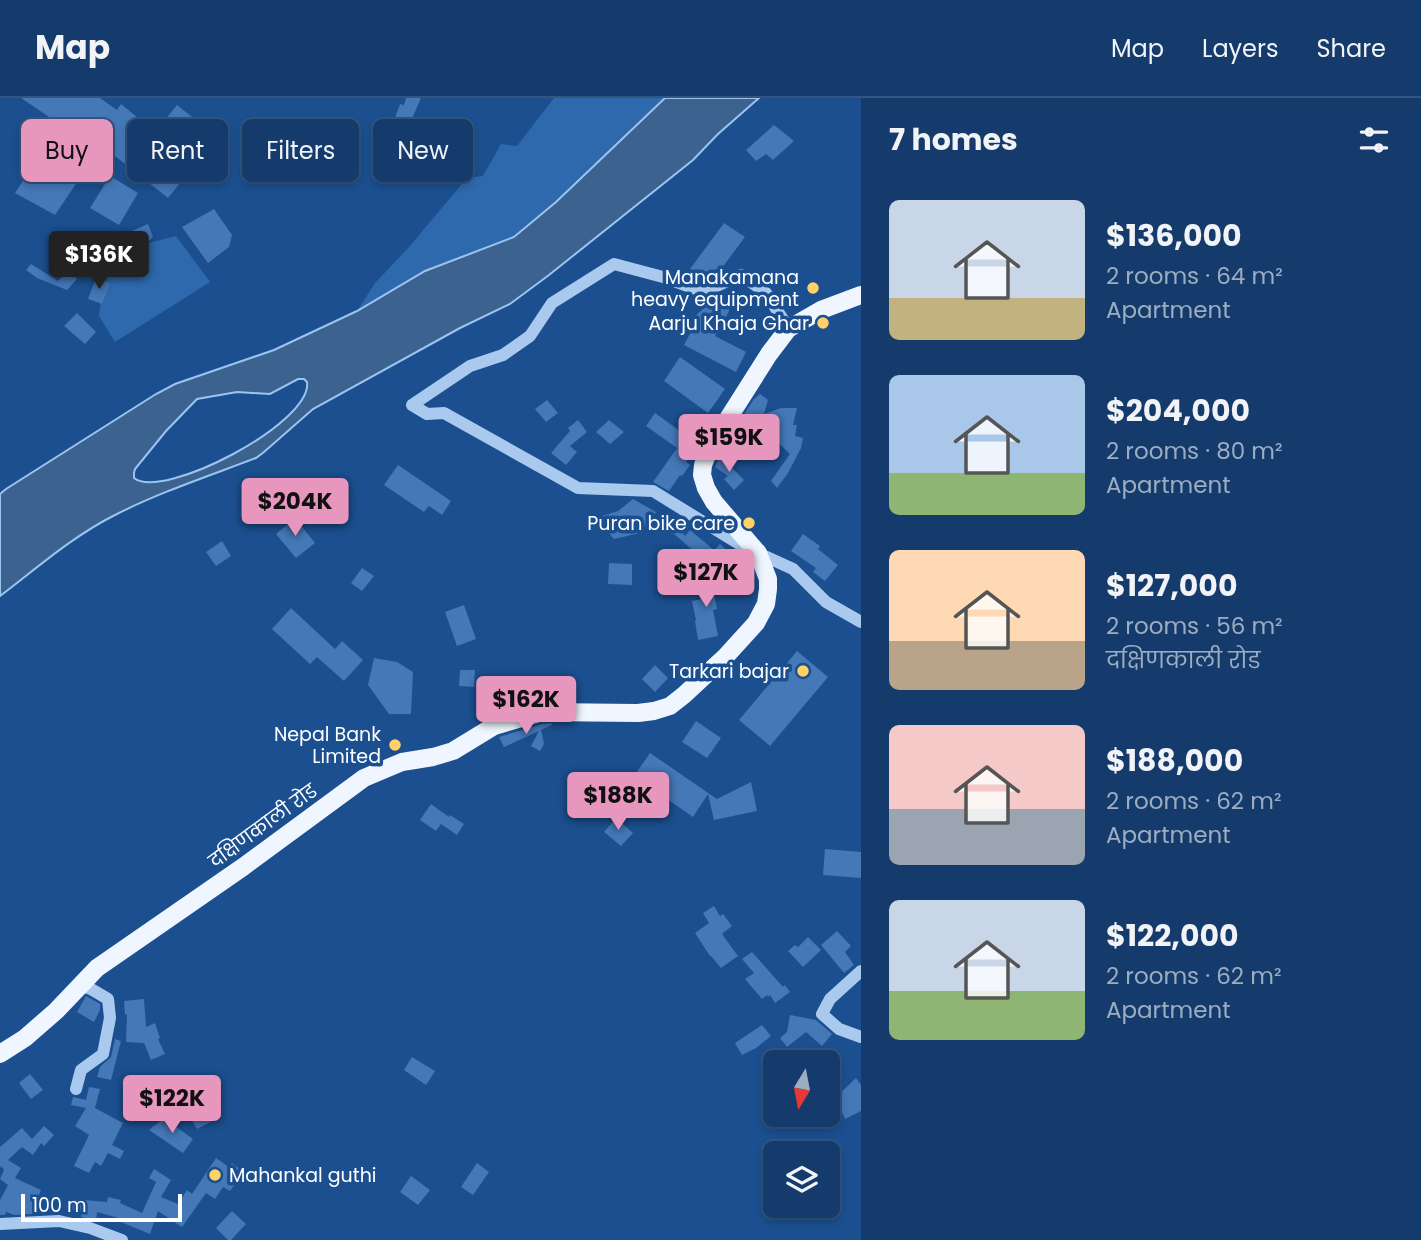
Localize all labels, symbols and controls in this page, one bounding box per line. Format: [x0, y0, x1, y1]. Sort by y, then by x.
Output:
text: Map [35, 24, 110, 71]
text: Map [1111, 32, 1164, 65]
text: Layers [1202, 32, 1278, 65]
text: Share [1316, 32, 1386, 65]
text: 7 homes [889, 118, 1018, 161]
chip: Buy [21, 119, 113, 182]
chip: Rent [127, 119, 228, 182]
chip: Filters [242, 119, 359, 182]
chip: New [373, 119, 473, 182]
icon: filters [1355, 121, 1393, 159]
text: $136,000 [1106, 214, 1242, 257]
icon: home [945, 228, 1029, 312]
pin: $136K [50, 232, 148, 291]
text: $136K [65, 238, 133, 270]
text: 2 rooms · 64 m² [1106, 260, 1283, 292]
place label: Manakamana heavy equipment [631, 264, 799, 313]
marker: Manakamana heavy equipment [805, 280, 821, 296]
text: Apartment [1106, 294, 1231, 326]
place label: Aarju Khaja Ghar [648, 310, 809, 337]
marker: Aarju Khaja Ghar [815, 315, 831, 331]
text: $204,000 [1106, 389, 1250, 432]
icon: home [945, 403, 1029, 487]
pin: $159K [680, 414, 778, 474]
text: $159K [695, 421, 763, 453]
text: 2 rooms · 80 m² [1106, 435, 1283, 467]
text: Apartment [1106, 469, 1231, 501]
pin: $204K [246, 478, 344, 538]
text: $204K [258, 485, 332, 517]
place label: Puran bike care [587, 510, 735, 537]
marker: Puran bike care [741, 515, 757, 531]
pin: $127K [657, 550, 755, 609]
text: $127K [673, 556, 739, 588]
text: $127,000 [1106, 564, 1238, 607]
icon: home [945, 578, 1029, 662]
text: 2 rooms · 56 m² [1106, 610, 1283, 642]
text: दक्षिणकाली रोड [1106, 644, 1261, 676]
place label: Tarkari bajar [669, 658, 789, 685]
marker: Tarkari bajar [795, 663, 811, 679]
pin: $162K [477, 676, 575, 736]
text: $162K [492, 683, 560, 715]
place label: Nepal Bank Limited [274, 721, 381, 770]
marker: Nepal Bank Limited [387, 737, 403, 753]
text: $188,000 [1106, 739, 1243, 782]
icon: home [945, 753, 1029, 837]
pin: $188K [569, 772, 667, 832]
street label: दक्षिणकाली रोड [203, 777, 323, 875]
text: $188K [583, 779, 653, 811]
text: 2 rooms · 62 m² [1106, 785, 1282, 817]
text: Apartment [1106, 819, 1231, 851]
text: $122,000 [1106, 914, 1239, 957]
icon: home [945, 928, 1029, 1012]
text: 2 rooms · 62 m² [1106, 960, 1282, 992]
text: Apartment [1106, 994, 1231, 1026]
north arrow [763, 1050, 840, 1127]
map controls [763, 1050, 840, 1218]
pin: $122K [123, 1076, 221, 1135]
text: $122K [139, 1082, 205, 1114]
button: layers [763, 1141, 840, 1218]
place label: Mahankal guthi [229, 1162, 377, 1189]
marker: Mahankal guthi [207, 1167, 223, 1183]
scale bar [21, 1191, 182, 1223]
text: 100 m [32, 1192, 87, 1219]

